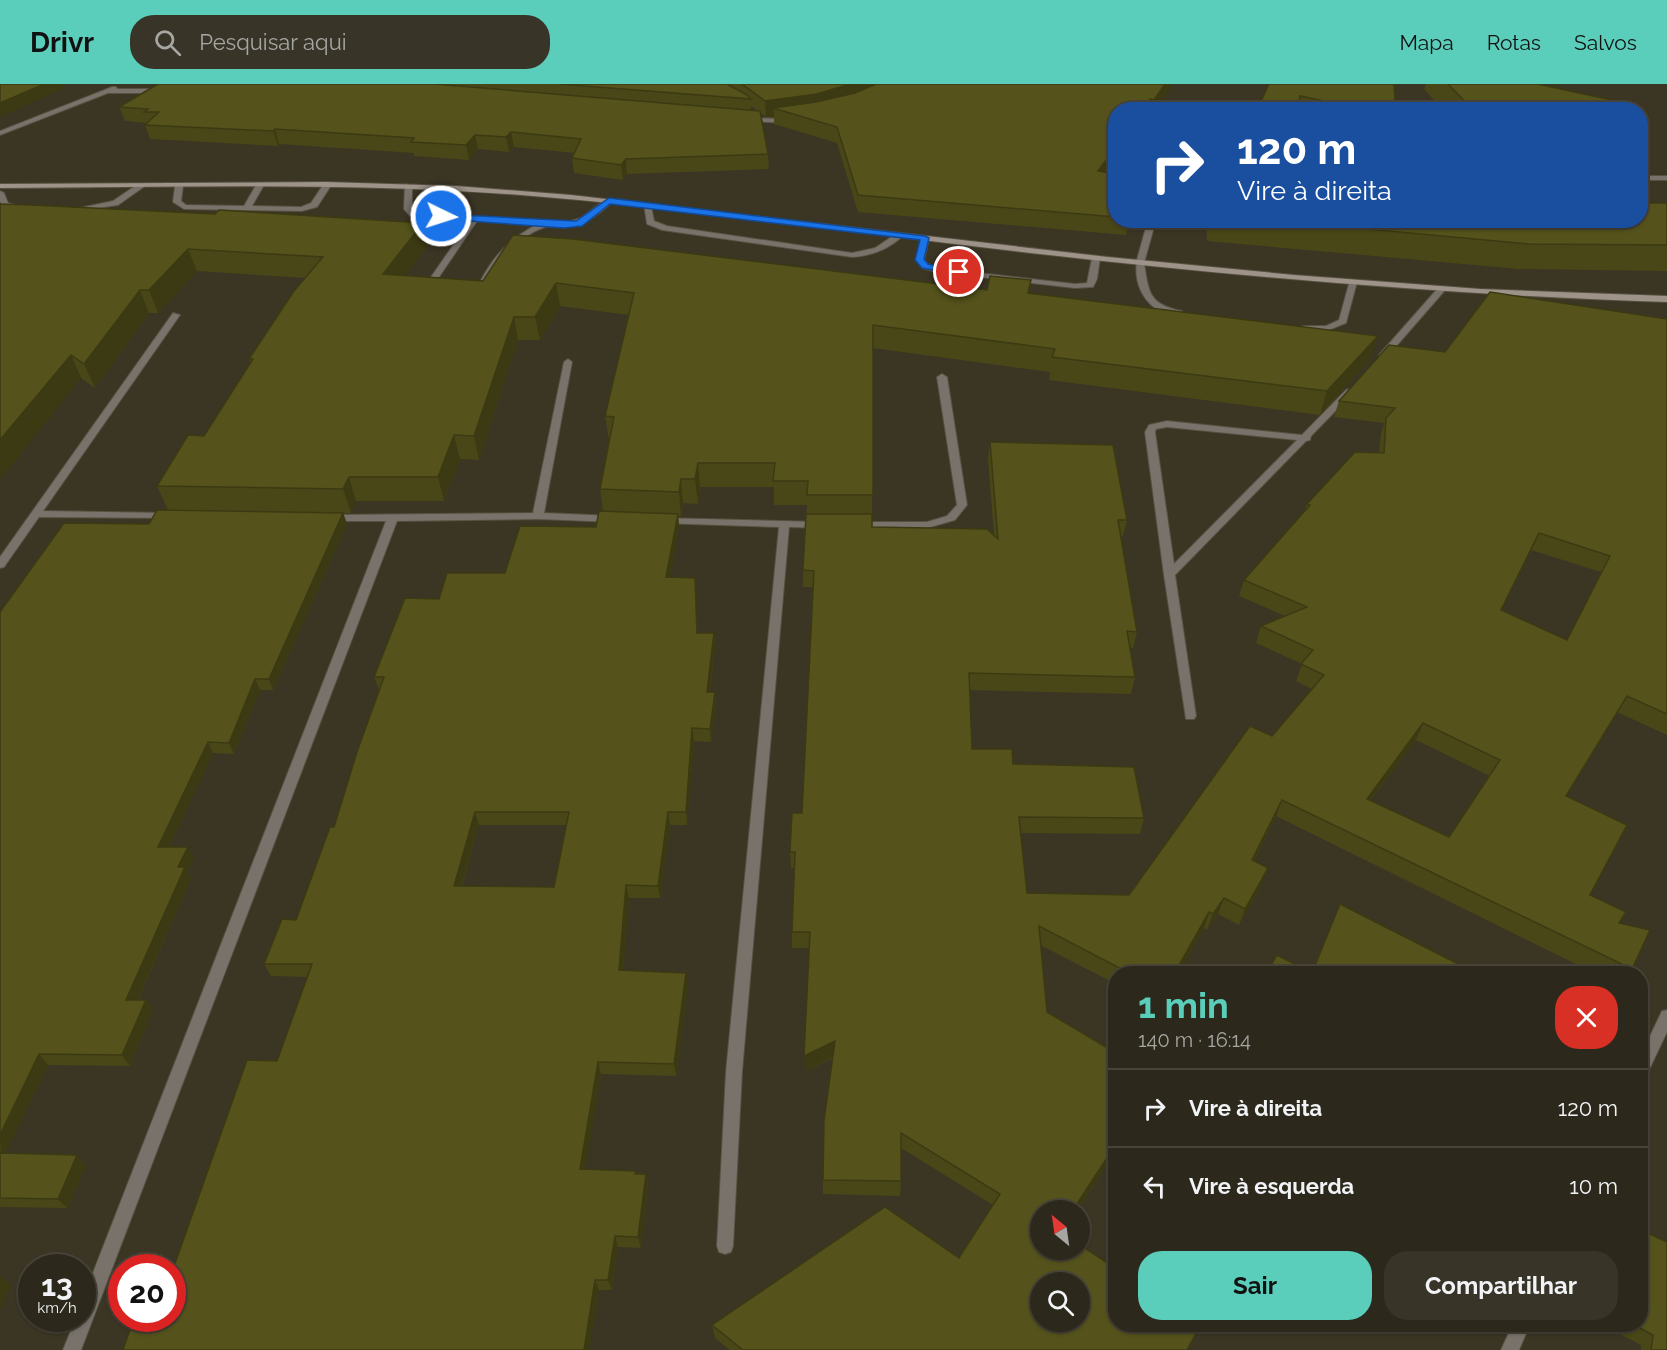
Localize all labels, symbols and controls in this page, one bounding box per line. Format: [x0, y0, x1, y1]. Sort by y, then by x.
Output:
search box [130, 15, 550, 69]
text: Drivr [30, 26, 94, 59]
icon: search [151, 26, 184, 59]
text: Pesquisar aqui [199, 29, 347, 55]
text: Mapa [1400, 30, 1454, 55]
text: Rotas [1487, 30, 1541, 55]
text: Salvos [1574, 30, 1637, 55]
text: 120 m [1237, 125, 1356, 174]
icon: right [1138, 126, 1216, 204]
text: Vire à direita [1237, 175, 1392, 206]
position arrow [409, 184, 473, 248]
pin [933, 246, 984, 297]
icon: arrive [942, 255, 975, 288]
text: 1 min [1138, 984, 1229, 1026]
button: close [1555, 986, 1618, 1049]
text: 140 m · 16:14 [1138, 1028, 1251, 1052]
icon: right [1138, 1092, 1171, 1125]
text: Vire à direita [1189, 1095, 1322, 1121]
text: 120 m [1558, 1095, 1618, 1121]
icon: left [1138, 1170, 1171, 1203]
text: Vire à esquerda [1189, 1173, 1354, 1199]
text: 10 m [1569, 1173, 1618, 1199]
north arrow [1030, 1200, 1090, 1260]
map controls [1030, 1200, 1090, 1332]
button: Sair [1138, 1251, 1372, 1320]
button: Compartilhar [1384, 1251, 1618, 1320]
speed limit sign: 20 [108, 1254, 186, 1332]
text: 13 [41, 1268, 73, 1303]
button: search [1030, 1272, 1090, 1332]
text: km/h [37, 1299, 77, 1317]

